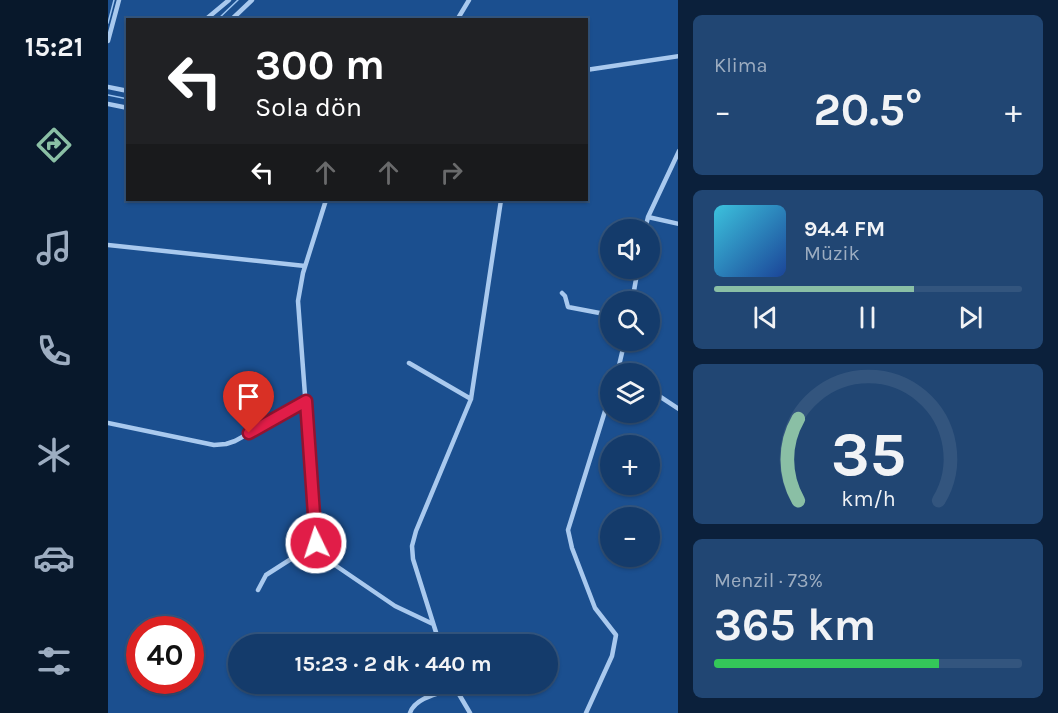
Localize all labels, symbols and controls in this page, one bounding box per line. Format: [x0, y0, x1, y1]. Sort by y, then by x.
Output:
text: 15:21 [25, 31, 83, 63]
text: 300 m [255, 40, 385, 90]
icon: left [156, 42, 234, 120]
text: Klima [714, 54, 767, 77]
text: 20.5° [813, 84, 923, 136]
text: Sola dön [255, 91, 362, 123]
text: − [714, 92, 731, 130]
text: + [1005, 92, 1022, 130]
icon: directions [33, 124, 75, 166]
icon: left [246, 156, 279, 189]
icon: ahead [309, 156, 342, 189]
icon: ahead [372, 156, 405, 189]
icon: right [435, 156, 468, 189]
text: 94.4 FM [804, 216, 885, 242]
map controls [600, 219, 660, 567]
button: sound [600, 219, 660, 279]
icon: music [33, 227, 75, 269]
text: Müzik [804, 242, 860, 265]
button: search [600, 291, 660, 351]
icon: previous [749, 301, 782, 334]
icon: pause [851, 301, 884, 334]
icon: next [954, 301, 987, 334]
icon: phone [33, 330, 75, 372]
button: layers [600, 363, 660, 423]
pin [223, 371, 274, 433]
icon: arrive [232, 380, 265, 413]
text: 35 [830, 418, 906, 491]
icon: climate [33, 434, 75, 476]
button: + [600, 435, 660, 495]
text: km/h [841, 486, 895, 511]
button: − [600, 507, 660, 567]
position arrow [284, 511, 348, 575]
icon: car [33, 537, 75, 579]
text: Menzil · 73% [714, 569, 823, 592]
text: 365 km [714, 599, 876, 651]
speed limit sign: 40 [126, 616, 204, 694]
icon: filters [33, 640, 75, 682]
text: 15:23 · 2 dk · 440 m [294, 651, 492, 677]

